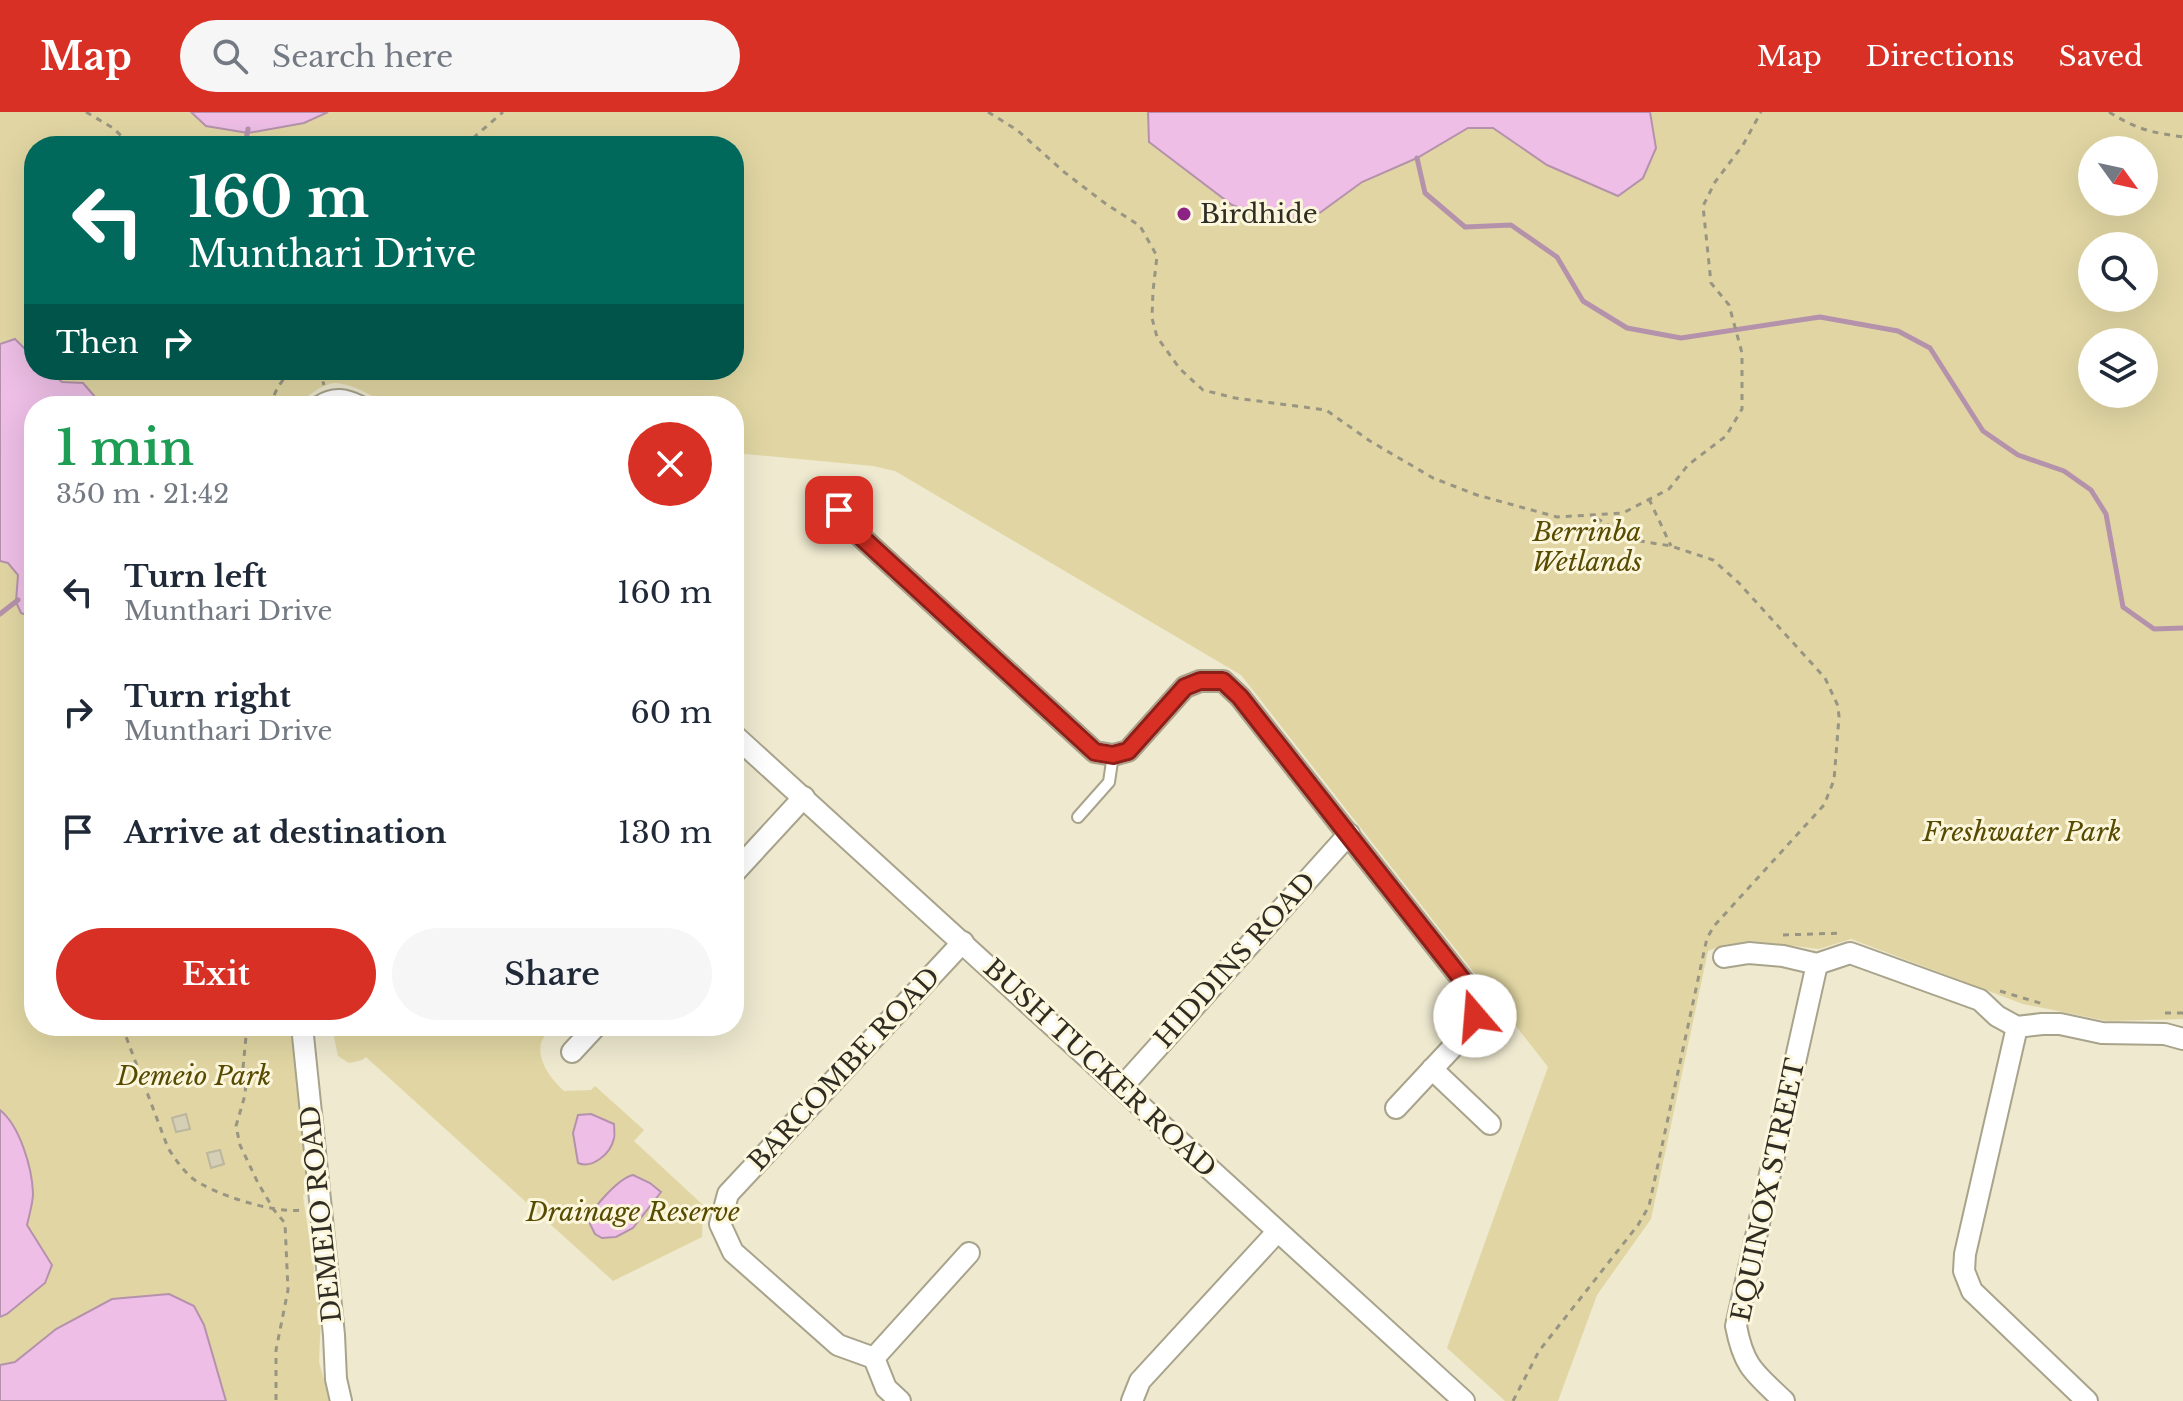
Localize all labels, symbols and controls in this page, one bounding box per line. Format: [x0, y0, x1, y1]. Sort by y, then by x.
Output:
search box [180, 20, 740, 92]
text: Map [40, 33, 132, 80]
icon: search [208, 34, 252, 78]
text: Search here [272, 38, 453, 75]
text: Map [1757, 39, 1822, 74]
text: Directions [1866, 39, 2015, 74]
text: Saved [2059, 39, 2143, 74]
north arrow [2078, 136, 2158, 216]
map controls [2078, 136, 2158, 408]
text: 160 m [188, 163, 369, 232]
icon: left [56, 168, 160, 272]
place label: Birdhide [1200, 198, 1318, 230]
marker: Birdhide [1175, 205, 1193, 223]
text: Munthari Drive [188, 232, 476, 277]
button: search [2078, 232, 2158, 312]
icon: right [155, 320, 199, 364]
text: Then [56, 324, 139, 361]
button: layers [2078, 328, 2158, 408]
text: 1 min [56, 418, 194, 478]
button: close [628, 422, 712, 506]
pin [805, 476, 873, 544]
text: 350 m · 21:42 [56, 478, 229, 510]
icon: arrive [817, 488, 861, 532]
park label: Berrinba Wetlands [1532, 516, 1642, 578]
text: Turn left [124, 558, 267, 595]
icon: left [56, 570, 100, 614]
text: 160 m [617, 574, 712, 611]
text: Munthari Drive [124, 595, 332, 627]
text: Turn right [124, 678, 291, 715]
icon: right [56, 690, 100, 734]
text: 60 m [630, 694, 712, 731]
text: Munthari Drive [124, 715, 332, 747]
icon: arrive [56, 810, 100, 854]
text: Arrive at destination [124, 814, 447, 851]
text: 130 m [618, 814, 712, 851]
park label: Freshwater Park [1922, 816, 2121, 848]
street label: HIDDINS ROAD [1148, 866, 1322, 1054]
button: Exit [56, 928, 376, 1020]
button: Share [392, 928, 712, 1020]
street label: BUSH TUCKER ROAD [977, 952, 1223, 1184]
street label: BARCOMBE ROAD [741, 961, 947, 1177]
position arrow [1433, 974, 1517, 1058]
street label: EQUINOX STREET [1724, 1056, 1812, 1324]
park label: Demeio Park [116, 1060, 271, 1092]
street label: DEMEIO ROAD [294, 1104, 348, 1324]
park label: Drainage Reserve [525, 1196, 740, 1228]

